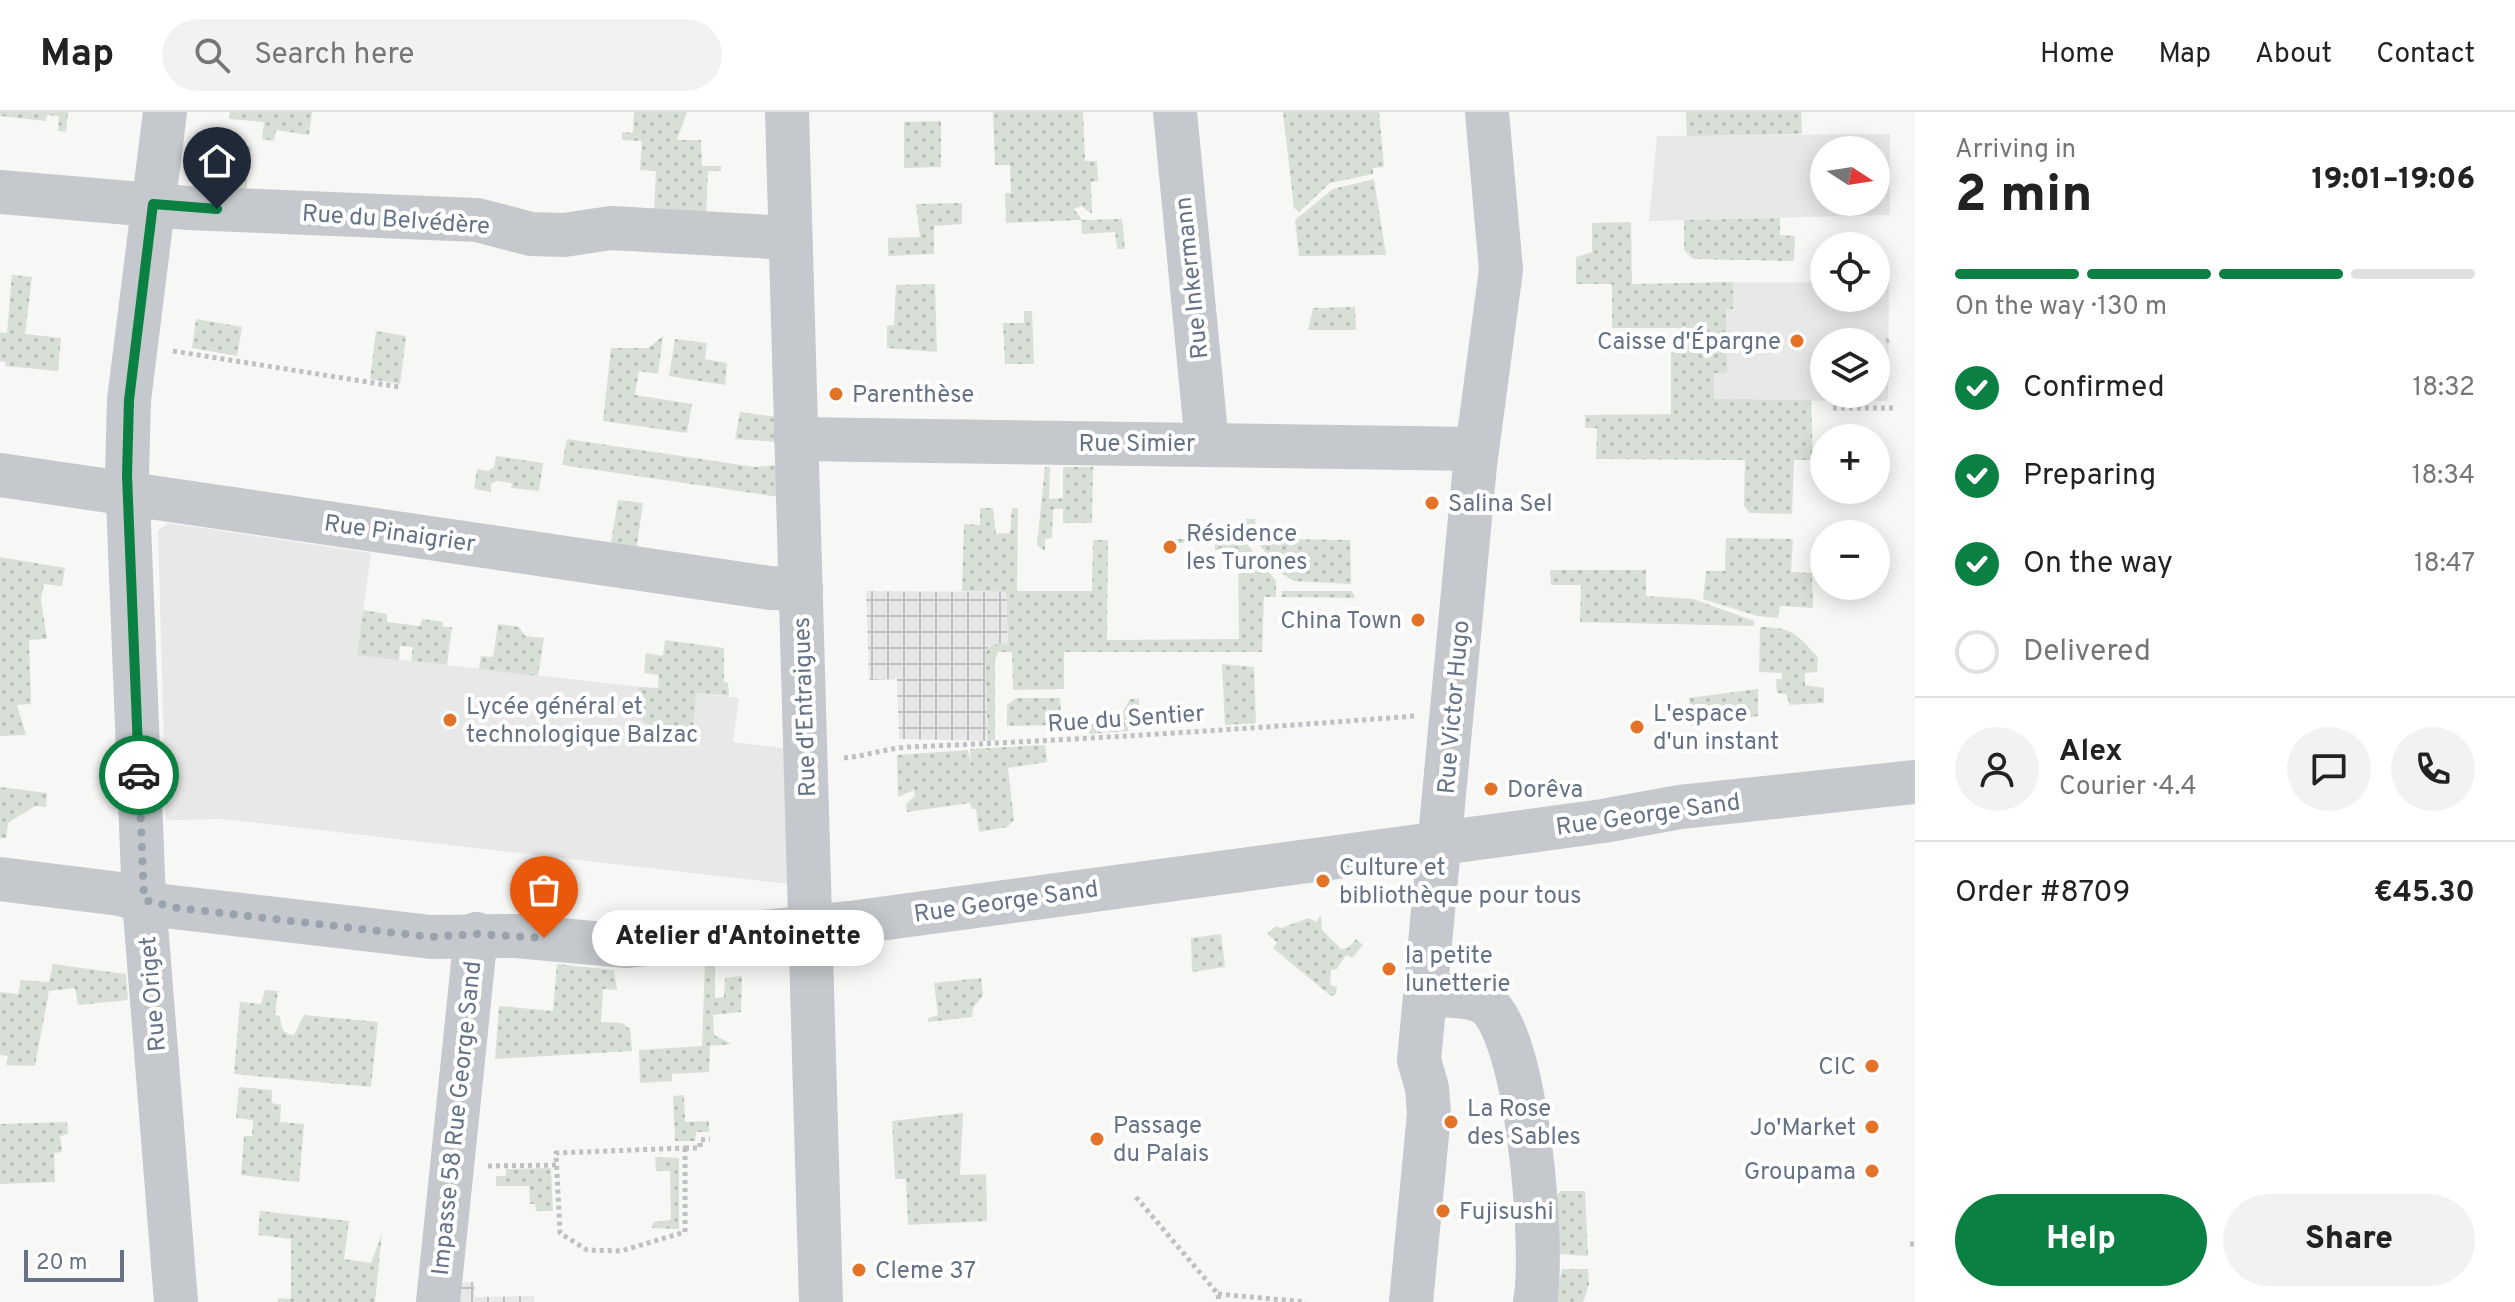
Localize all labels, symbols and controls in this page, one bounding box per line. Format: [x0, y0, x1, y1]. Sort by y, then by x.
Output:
search box [162, 19, 722, 91]
text: Map [40, 31, 114, 80]
icon: search [190, 33, 234, 77]
text: Search here [254, 37, 414, 74]
text: Home [2040, 37, 2114, 73]
text: Map [2158, 37, 2211, 73]
text: About [2255, 37, 2332, 73]
text: Contact [2376, 37, 2475, 73]
pin [183, 127, 251, 209]
text: Arriving in [1955, 134, 2076, 167]
north arrow [1810, 136, 1890, 216]
map controls [1810, 136, 1890, 600]
icon: home [195, 139, 239, 183]
text: 19:01–19:06 [2311, 162, 2475, 199]
text: 2 min [1955, 164, 2093, 230]
street label: Rue Inkermann [1170, 195, 1216, 360]
street label: Rue du Belvédère [301, 199, 491, 243]
button: locate [1810, 232, 1890, 312]
text: On the way · 130 m [1955, 291, 2167, 324]
place label: Caisse d'Épargne [1597, 326, 1781, 358]
button: layers [1810, 328, 1890, 408]
marker: Caisse d'Épargne [1788, 332, 1806, 350]
icon: check [1955, 366, 1999, 410]
text: Confirmed [2023, 370, 2165, 407]
text: 18:32 [2413, 372, 2475, 405]
place label: Parenthèse [852, 381, 974, 411]
marker: Parenthèse [827, 385, 845, 403]
button: + [1810, 424, 1890, 504]
street label: Rue Simier [1079, 430, 1195, 460]
icon: check [1955, 454, 1999, 498]
text: Preparing [2023, 458, 2156, 495]
text: 18:34 [2412, 460, 2475, 493]
place label: Salina Sel [1448, 490, 1552, 520]
marker: Salina Sel [1423, 494, 1441, 512]
street label: Rue Pinaigrier [322, 510, 477, 560]
place label: Résidence les Turones [1186, 520, 1307, 578]
button: − [1810, 520, 1890, 600]
marker: Résidence les Turones [1161, 538, 1179, 556]
icon: check [1955, 542, 1999, 586]
text: On the way [2023, 546, 2173, 583]
text: 18:47 [2414, 548, 2475, 581]
place label: China Town [1280, 607, 1402, 637]
marker: China Town [1409, 611, 1427, 629]
street label: Rue d'Entraigues [788, 616, 824, 797]
street label: Rue Victor Hugo [1432, 619, 1478, 795]
text: Delivered [2023, 634, 2151, 671]
place label: Lycée général et technologique Balzac [466, 693, 698, 751]
street label: Rue du Sentier [1046, 700, 1206, 740]
place label: L'espace d'un instant [1653, 700, 1779, 758]
marker: Lycée général et technologique Balzac [441, 711, 459, 729]
marker: L'espace d'un instant [1628, 718, 1646, 736]
button: person [1955, 727, 2039, 811]
button: chat [2287, 727, 2371, 811]
button: phone [2391, 727, 2475, 811]
text: Alex [2059, 734, 2123, 771]
courier [99, 735, 179, 815]
icon: car [117, 753, 161, 797]
text: Courier · 4.4 [2059, 771, 2197, 804]
place label: Dorêva [1507, 776, 1583, 806]
marker: Dorêva [1482, 780, 1500, 798]
street label: Rue George Sand [1554, 788, 1742, 844]
place label: Culture et bibliothèque pour tous [1339, 854, 1582, 912]
pin [510, 856, 578, 938]
icon: bag [522, 868, 566, 912]
marker: Culture et bibliothèque pour tous [1314, 872, 1332, 890]
street label: Rue George Sand [912, 875, 1100, 931]
text: Order #8709 [1955, 875, 2130, 912]
text: €45.30 [2374, 875, 2475, 912]
callout: Atelier d'Antoinette [592, 910, 884, 966]
text: Atelier d'Antoinette [615, 921, 861, 954]
street label: Rue Origet [134, 935, 174, 1053]
place label: la petite lunetterie [1405, 942, 1510, 1000]
street label: Impasse 58 Rue George Sand [427, 960, 489, 1277]
marker: la petite lunetterie [1380, 960, 1398, 978]
place label: CIC [1818, 1053, 1856, 1083]
marker: CIC [1863, 1057, 1881, 1075]
place label: La Rose des Sables [1467, 1095, 1581, 1153]
place label: Passage du Palais [1113, 1112, 1209, 1170]
marker: La Rose des Sables [1442, 1113, 1460, 1131]
place label: Jo'Market [1750, 1114, 1856, 1144]
marker: Jo'Market [1863, 1118, 1881, 1136]
marker: Passage du Palais [1088, 1130, 1106, 1148]
place label: Groupama [1744, 1158, 1856, 1188]
marker: Groupama [1863, 1162, 1881, 1180]
button: Help [1955, 1194, 2207, 1286]
button: Share [2223, 1194, 2475, 1286]
place label: Fujisushi [1459, 1198, 1554, 1228]
marker: Fujisushi [1434, 1202, 1452, 1220]
scale bar [24, 1246, 124, 1282]
text: 20 m [36, 1250, 87, 1277]
place label: Cleme 37 [875, 1257, 976, 1287]
marker: Cleme 37 [850, 1261, 868, 1279]

